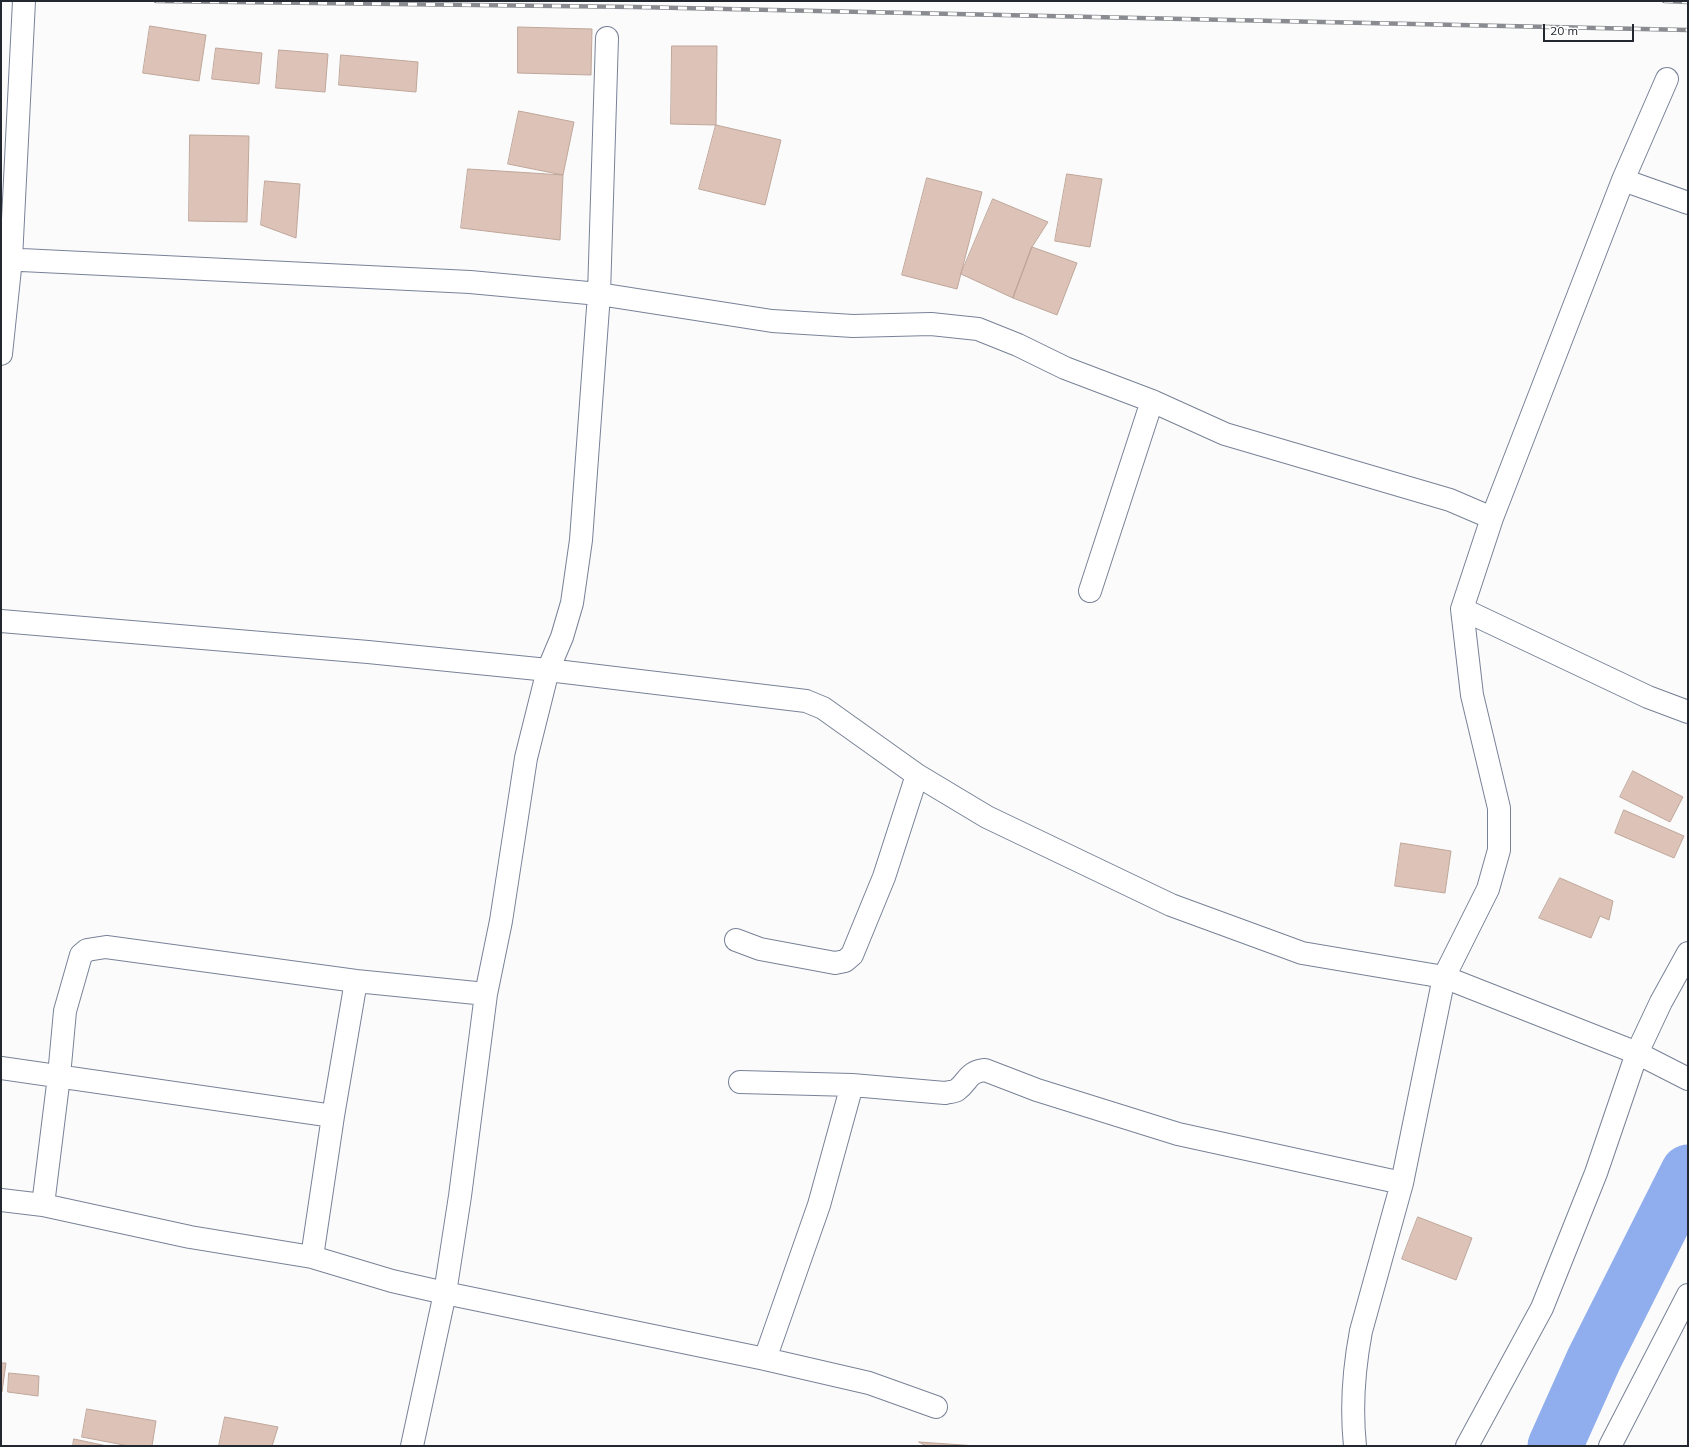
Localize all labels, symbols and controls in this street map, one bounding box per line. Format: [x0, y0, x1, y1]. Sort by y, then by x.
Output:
scale bar [1545, 16, 1636, 42]
text: 20 m [1550, 23, 1578, 38]

